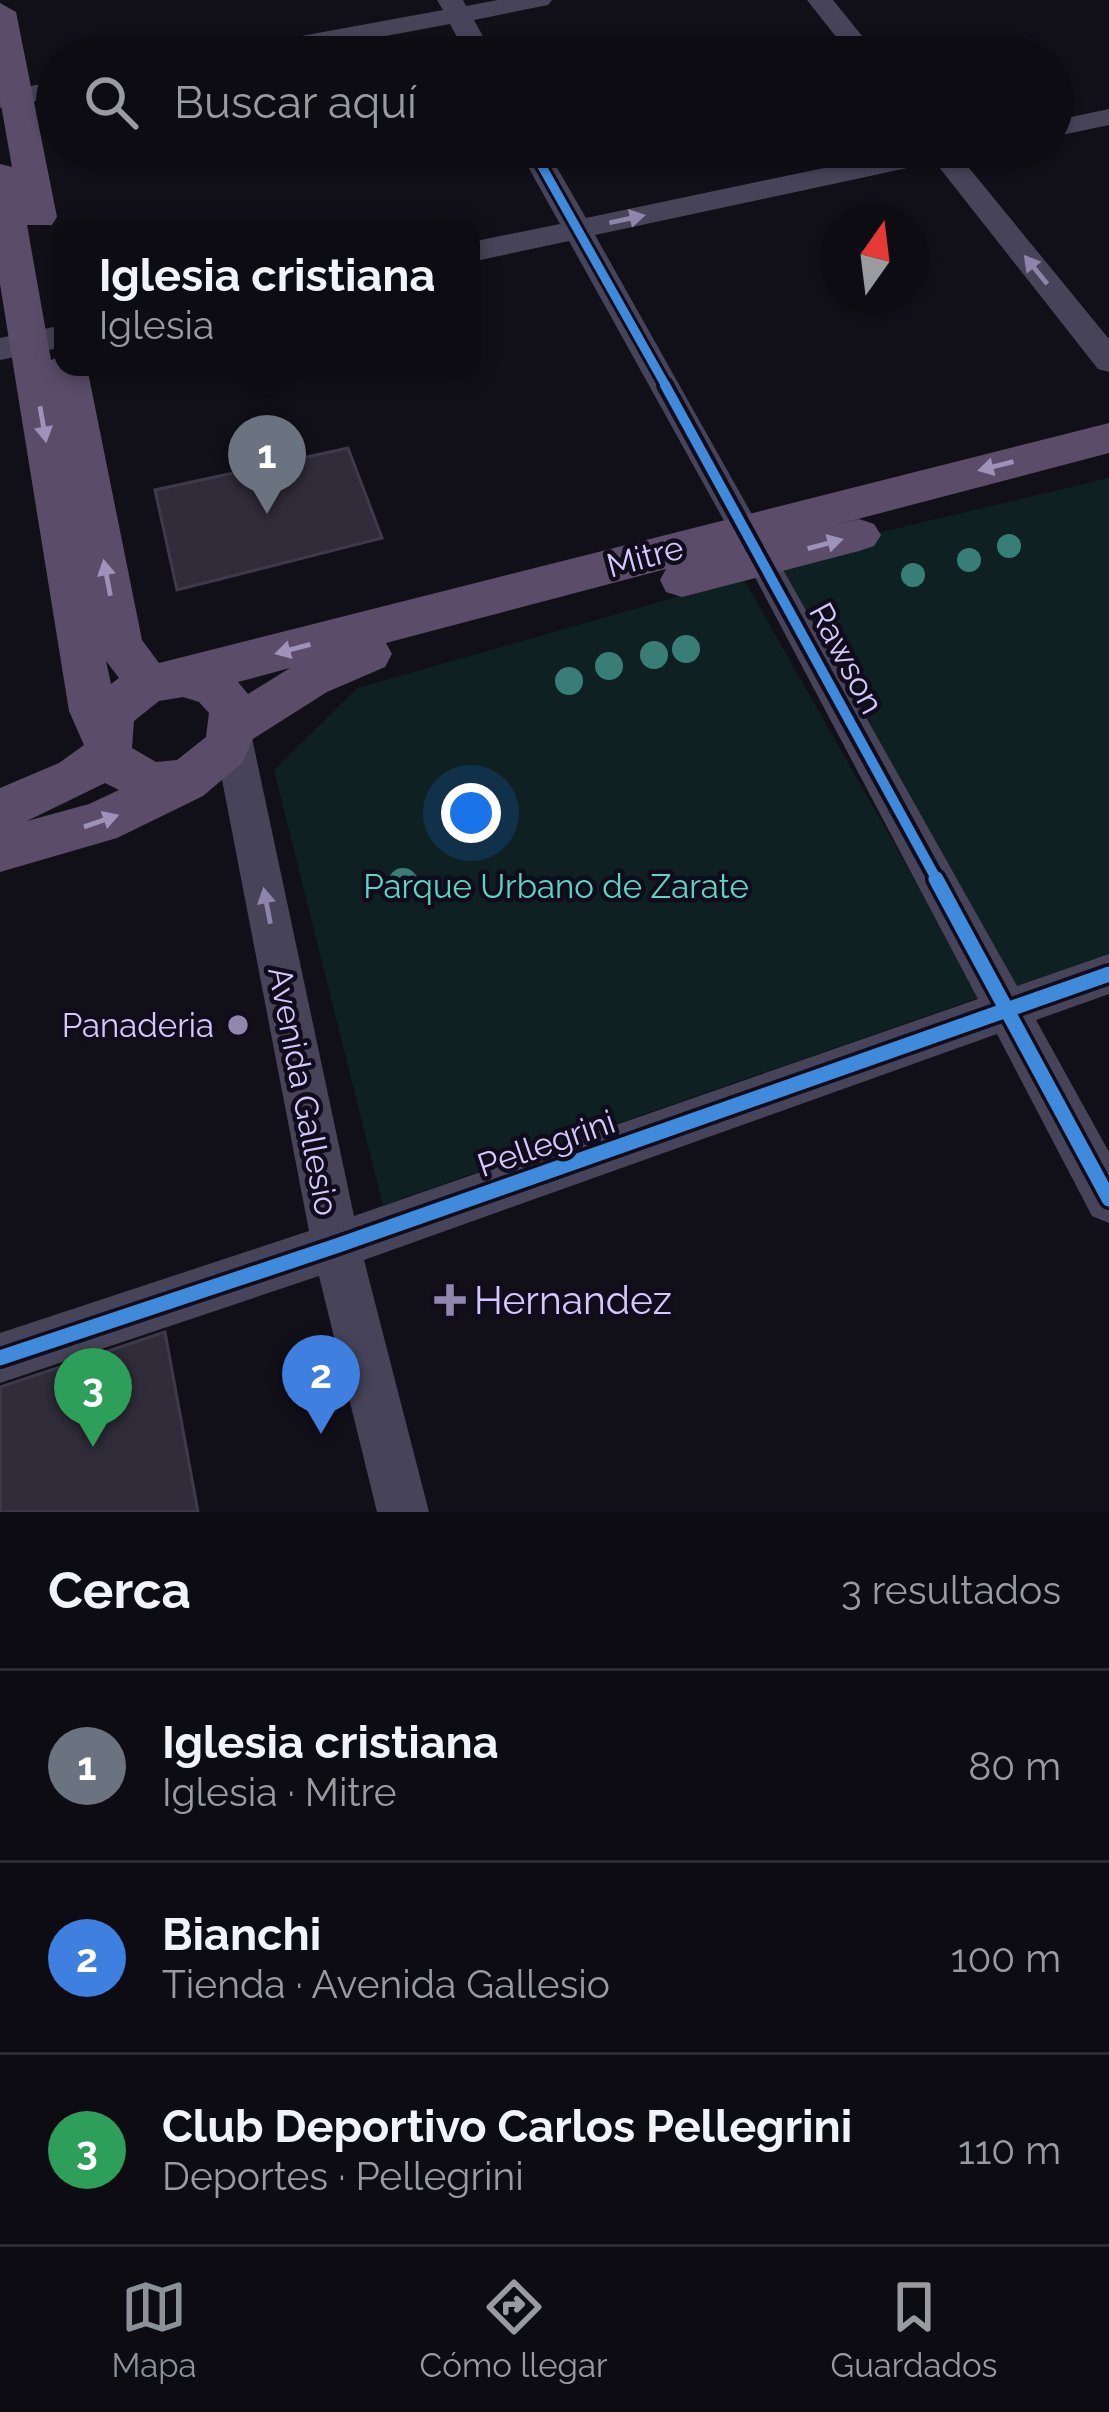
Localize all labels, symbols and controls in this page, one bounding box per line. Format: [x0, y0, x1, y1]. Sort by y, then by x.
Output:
search box [36, 36, 1073, 168]
icon: search [78, 69, 144, 135]
text: Buscar aquí [174, 76, 417, 129]
north arrow [821, 204, 929, 312]
one-way arrow [608, 209, 646, 228]
popup [54, 220, 480, 376]
text: Iglesia cristiana [99, 249, 435, 302]
one-way arrow [1024, 254, 1049, 285]
text: Iglesia [99, 302, 214, 348]
one-way arrow [34, 406, 52, 444]
pin: 1 [228, 415, 306, 514]
one-way arrow [977, 457, 1014, 476]
street label: Mitre [603, 528, 688, 585]
one-way arrow [807, 533, 844, 552]
one-way arrow [97, 559, 116, 596]
street label: Rawson [801, 596, 892, 720]
one-way arrow [274, 640, 311, 659]
your location [441, 783, 501, 843]
one-way arrow [83, 810, 119, 829]
park label: Parque Urbano de Zarate [363, 867, 749, 906]
one-way arrow [257, 887, 276, 925]
street label: Avenida Gallesio [260, 963, 347, 1219]
place label: Panaderia [62, 1006, 214, 1045]
marker: Panaderia [225, 1012, 251, 1038]
street label: Pellegrini [472, 1102, 620, 1185]
place label: Hernandez [474, 1277, 672, 1323]
marker: Hernandez [437, 1287, 463, 1313]
pin: 2 [282, 1335, 360, 1434]
pin: 3 [54, 1348, 132, 1447]
text: Cerca [48, 1560, 191, 1620]
text: 3 resultados [841, 1567, 1061, 1613]
text: Iglesia cristiana [162, 1716, 499, 1769]
text: 1 [77, 1743, 97, 1789]
text: 80 m [968, 1743, 1061, 1789]
text: Iglesia · Mitre [162, 1769, 397, 1815]
text: Bianchi [162, 1908, 321, 1961]
text: 2 [76, 1935, 98, 1981]
text: 100 m [951, 1935, 1061, 1981]
text: Tienda · Avenida Gallesio [162, 1961, 610, 2007]
text: Club Deportivo Carlos Pellegrini [162, 2100, 852, 2153]
text: 3 [76, 2127, 98, 2173]
text: 110 m [958, 2127, 1061, 2173]
text: Deportes · Pellegrini [162, 2153, 524, 2199]
tab: Mapa [112, 2274, 197, 2385]
tab: Cómo llegar [420, 2274, 608, 2385]
tab: Guardados [831, 2274, 998, 2385]

